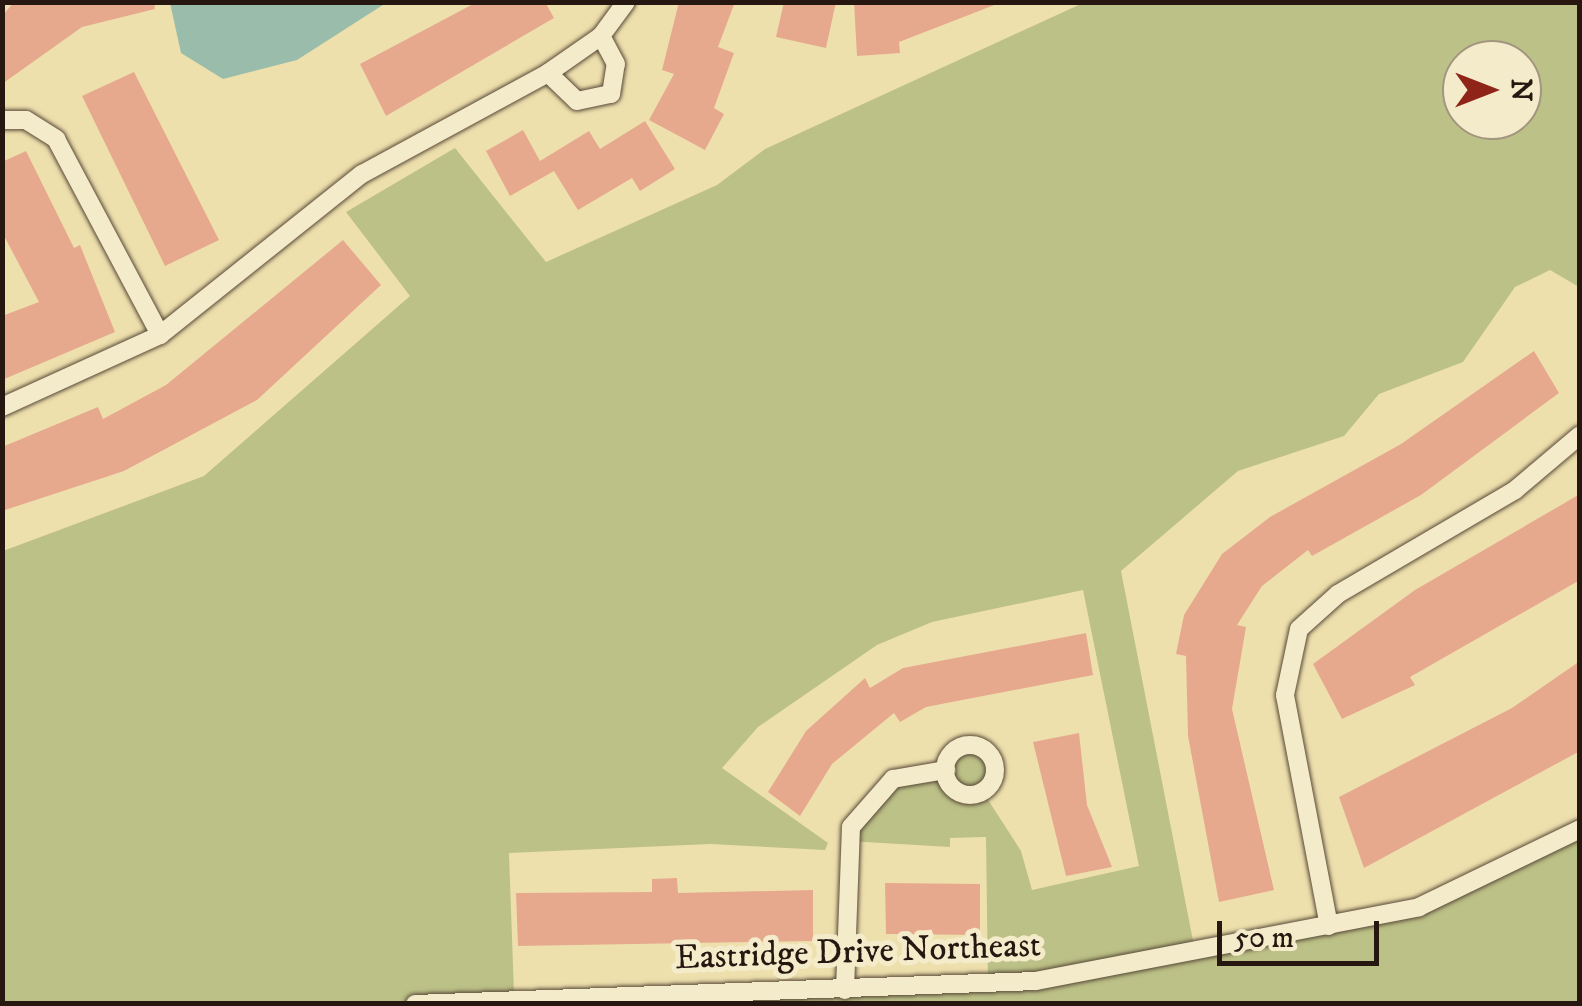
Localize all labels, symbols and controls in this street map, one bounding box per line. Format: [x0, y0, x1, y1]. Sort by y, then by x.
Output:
north arrow [1442, 40, 1542, 140]
text: N [1503, 79, 1538, 101]
scale bar [1222, 901, 1384, 963]
text: 50 m [1234, 920, 1294, 957]
street label: Eastridge Drive Northeast [674, 925, 1042, 979]

